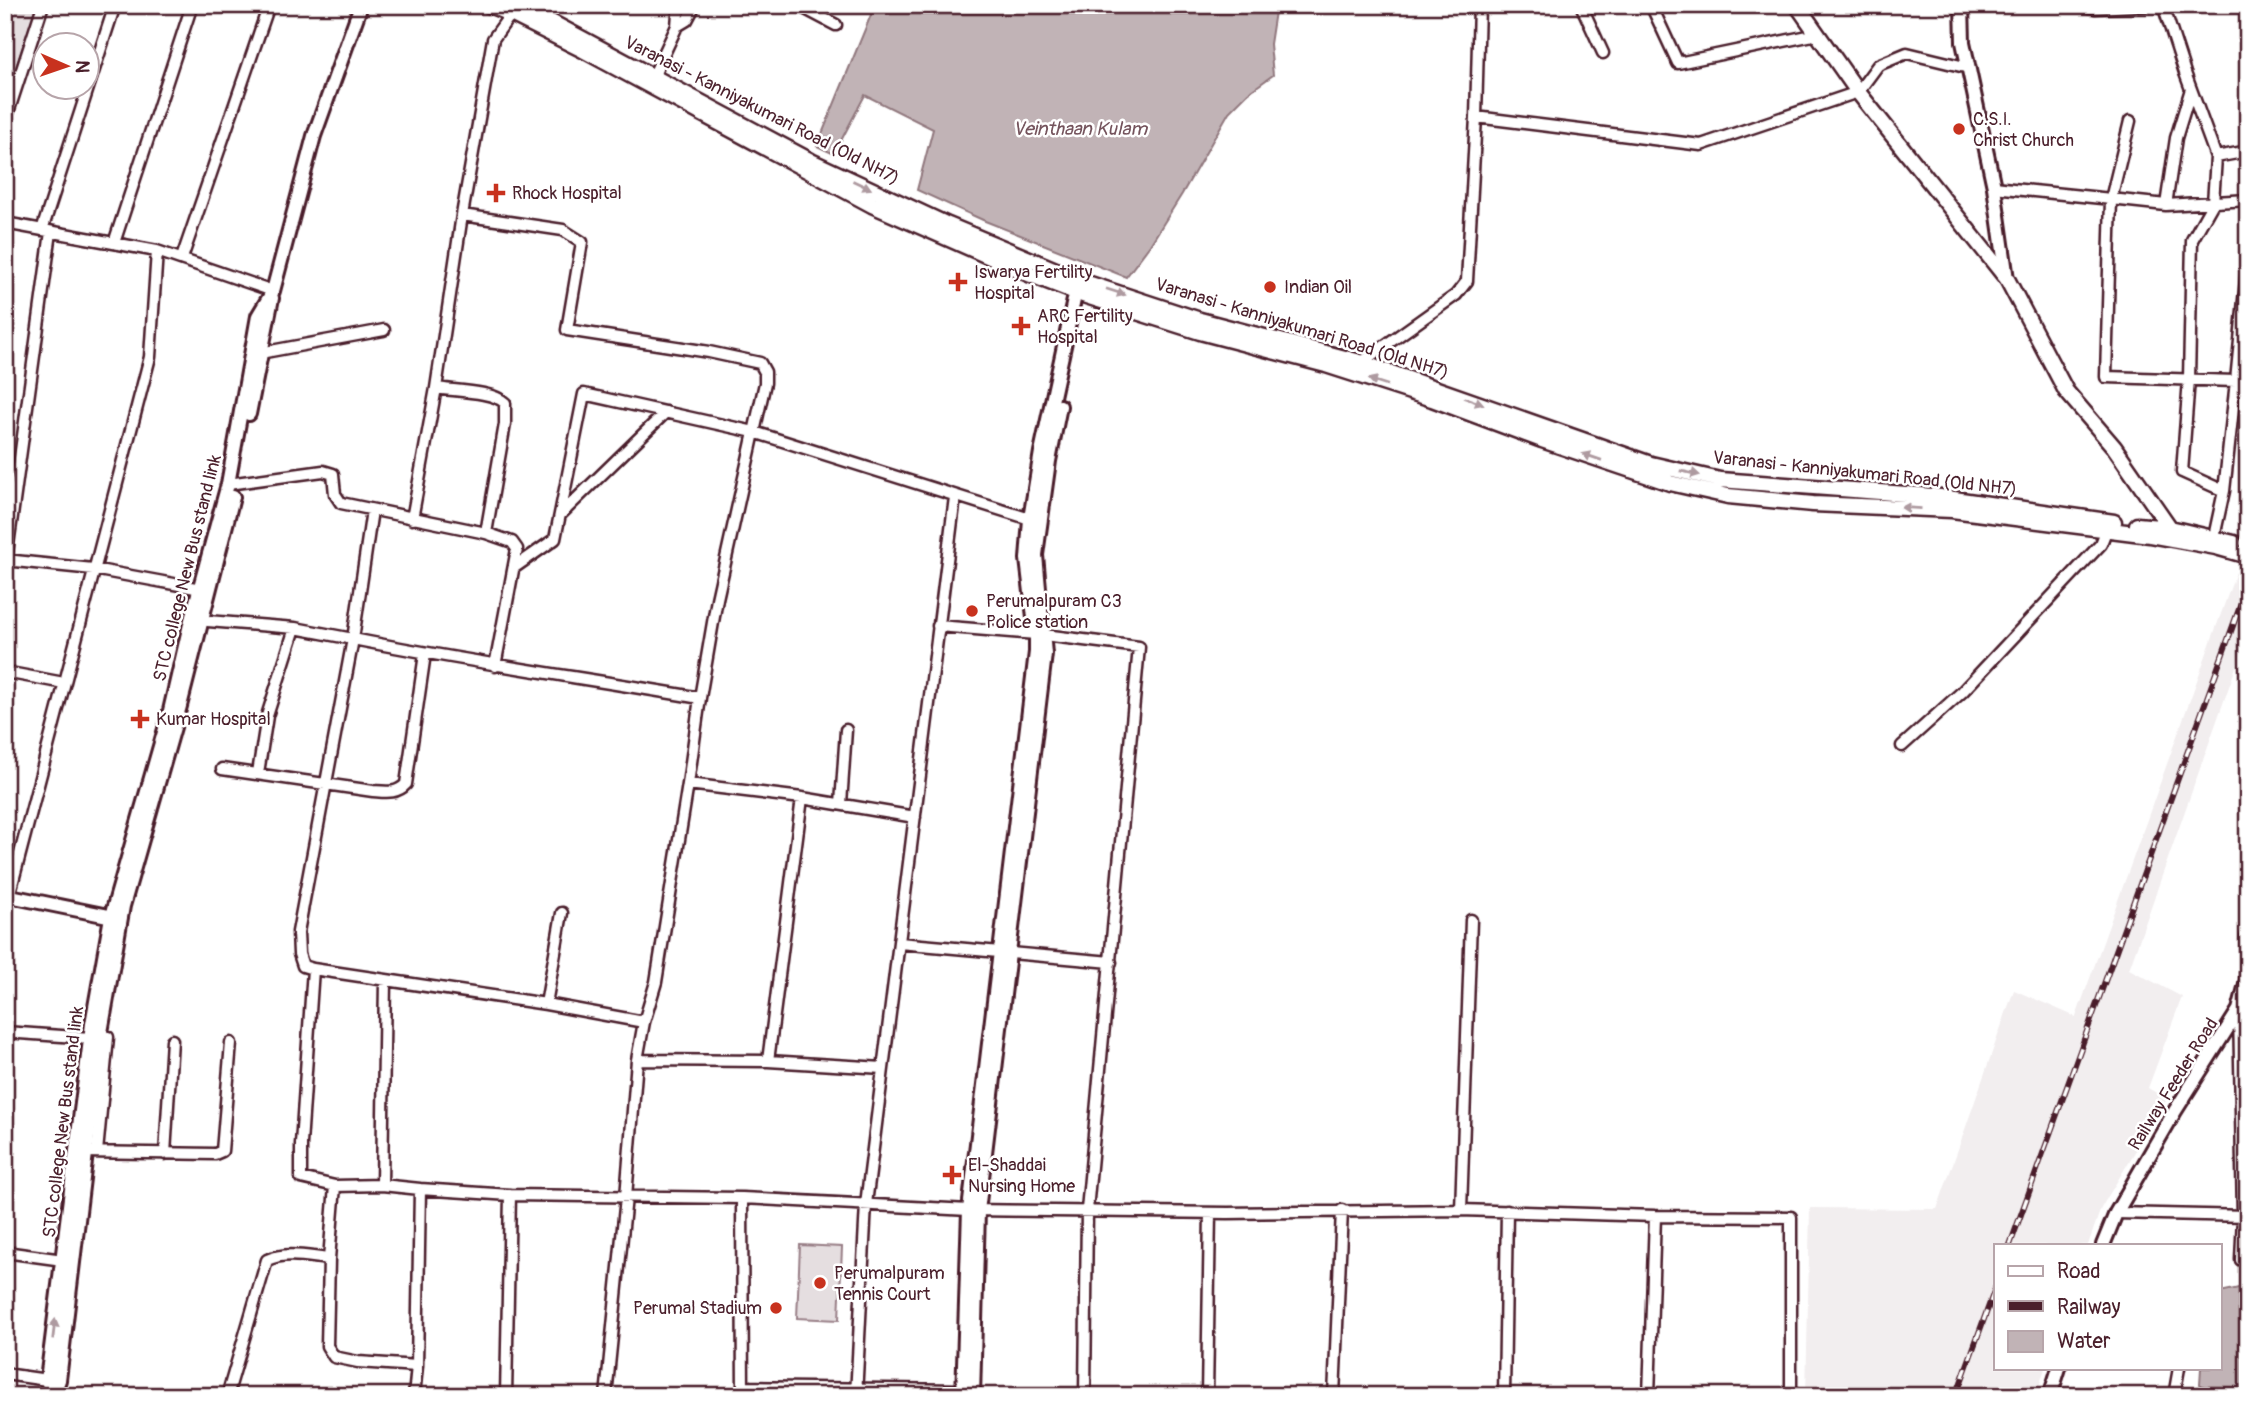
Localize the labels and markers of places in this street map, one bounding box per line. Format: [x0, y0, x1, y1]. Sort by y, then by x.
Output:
place label: C.S.I. Christ Church [1973, 108, 2074, 152]
marker: C.S.I. Christ Church [1951, 121, 1967, 137]
place label: Rhock Hospital [512, 182, 622, 205]
marker: Rhock Hospital [486, 183, 506, 203]
place label: Iswarya Fertility Hospital [974, 261, 1093, 305]
marker: Iswarya Fertility Hospital [948, 272, 968, 292]
place label: Indian Oil [1284, 276, 1352, 299]
marker: Indian Oil [1262, 279, 1278, 295]
place label: ARC Fertility Hospital [1037, 305, 1133, 349]
marker: ARC Fertility Hospital [1011, 316, 1031, 336]
place label: Perumalpuram C3 Police station [986, 590, 1122, 634]
marker: Perumalpuram C3 Police station [964, 603, 980, 619]
place label: Kumar Hospital [156, 708, 271, 731]
marker: Kumar Hospital [130, 709, 150, 729]
place label: El-Shaddai Nursing Home [968, 1154, 1075, 1198]
marker: El-Shaddai Nursing Home [942, 1165, 962, 1185]
place label: Perumalpuram Tennis Court [834, 1262, 945, 1306]
marker: Perumalpuram Tennis Court [812, 1275, 828, 1291]
place label: Perumal Stadium [633, 1297, 762, 1320]
marker: Perumal Stadium [768, 1300, 784, 1316]

